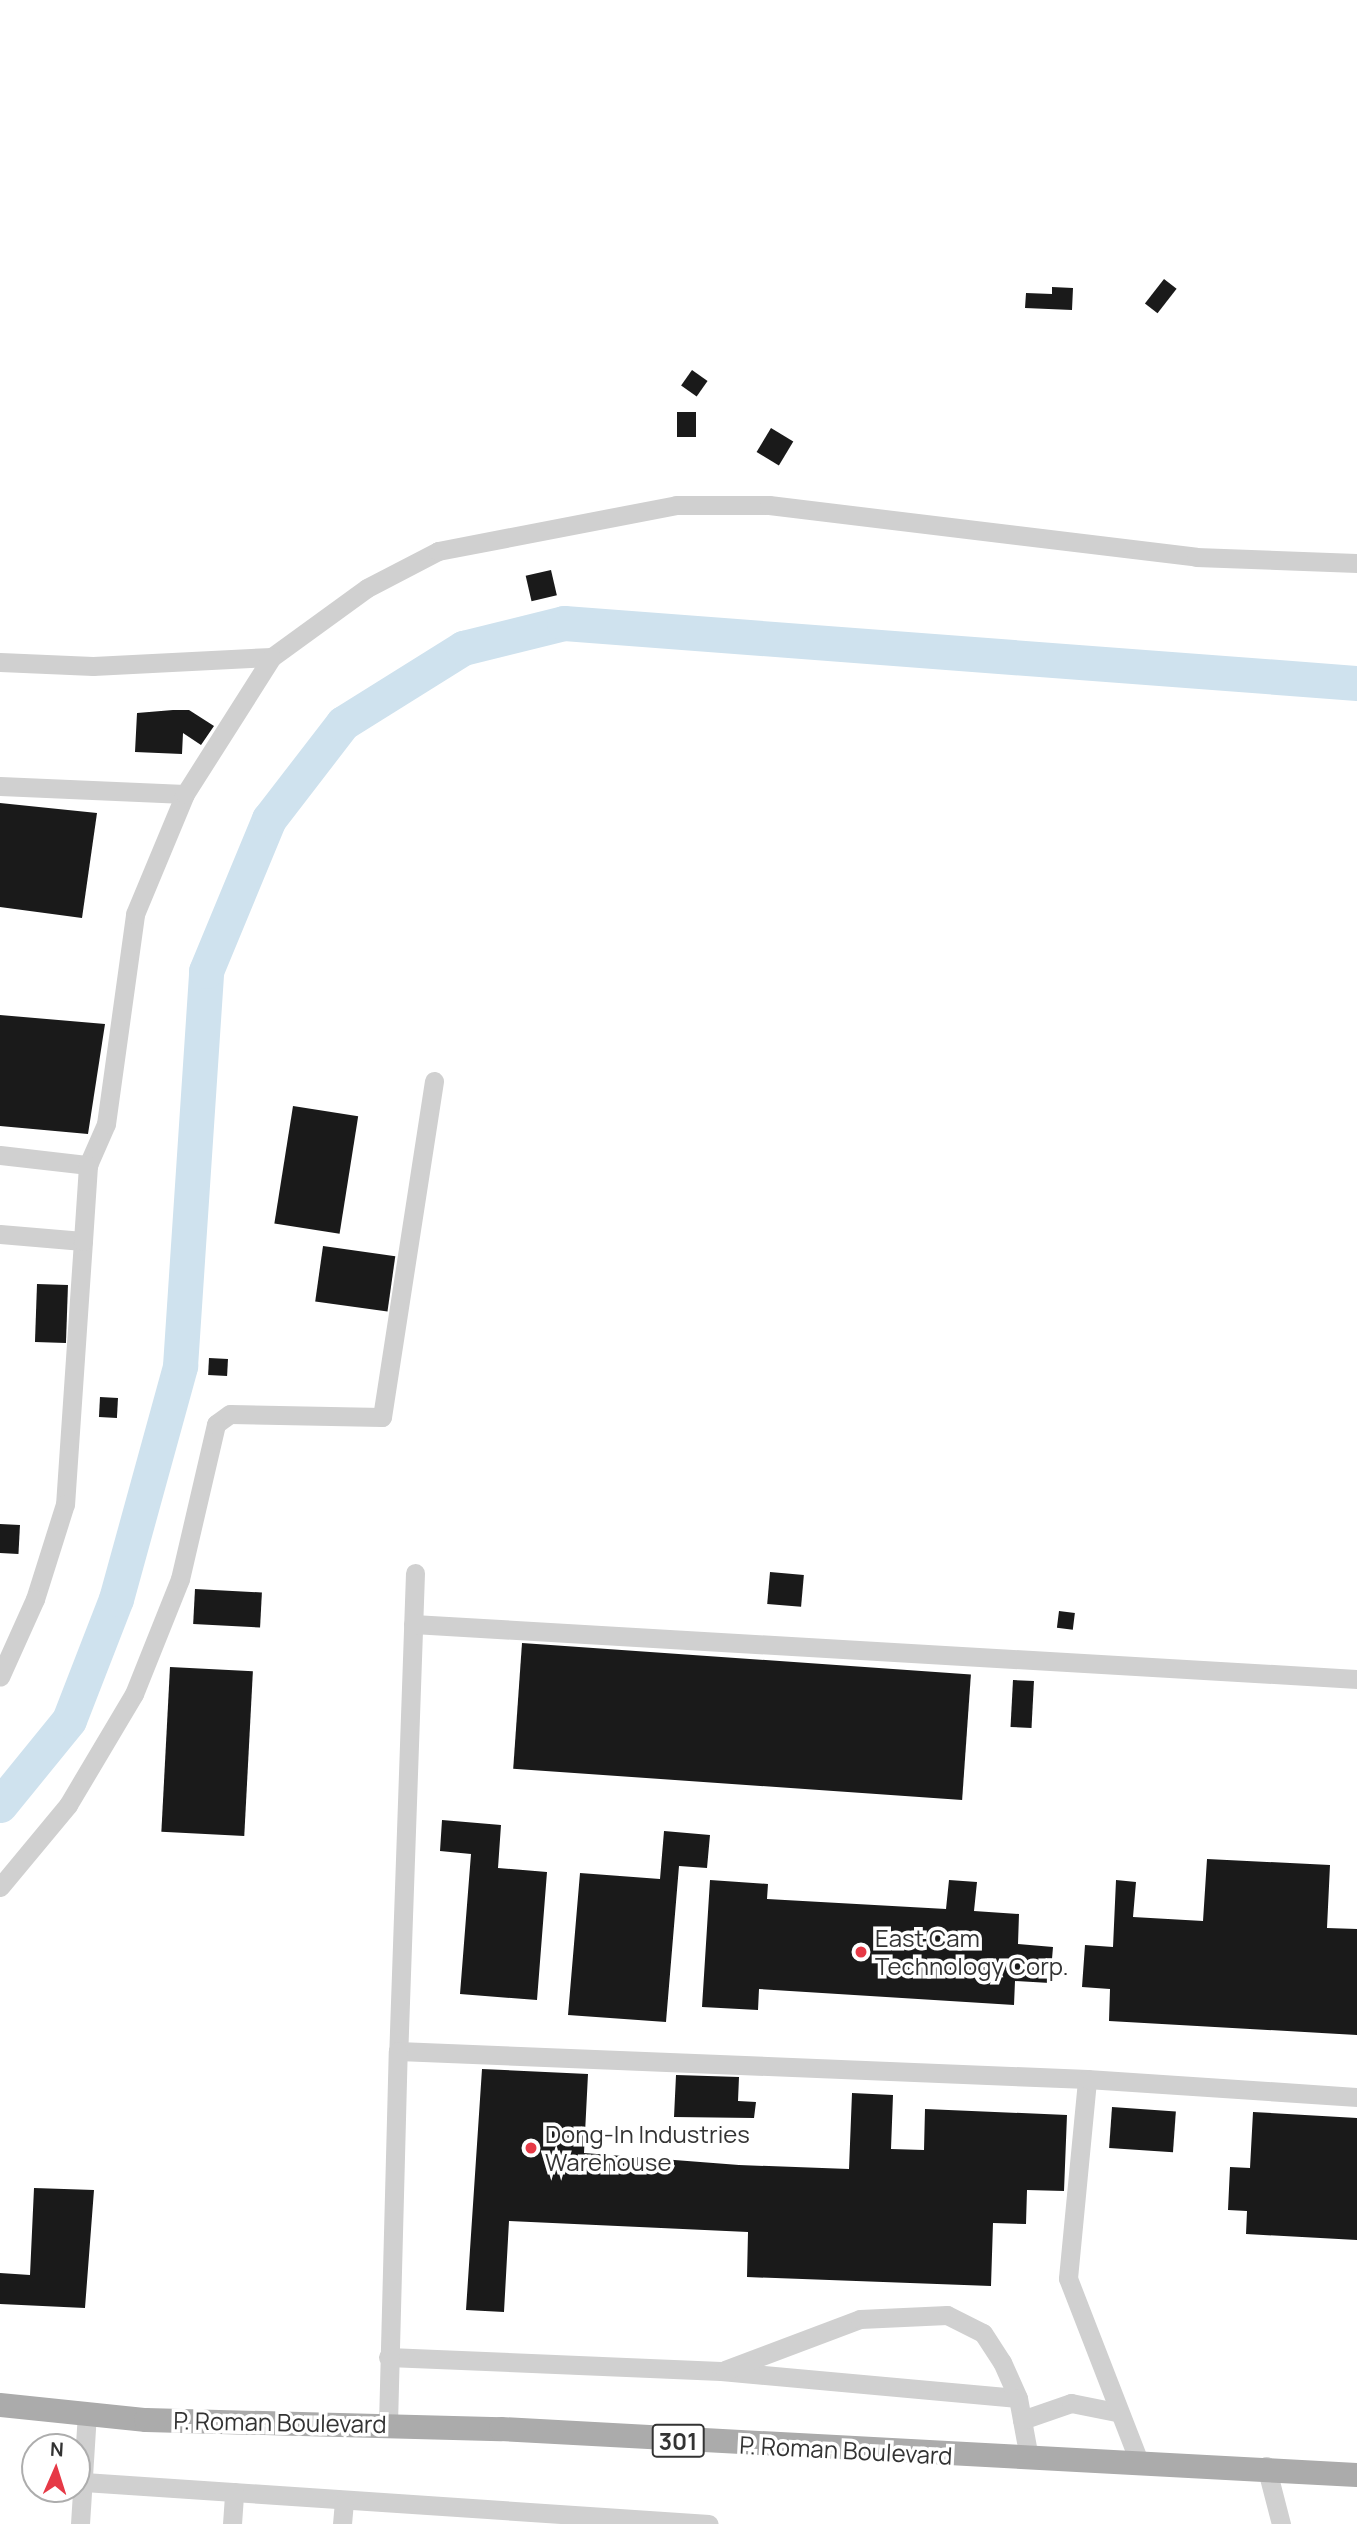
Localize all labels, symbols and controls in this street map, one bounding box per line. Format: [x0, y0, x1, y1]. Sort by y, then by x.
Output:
place label: East Cam Technology Corp. [875, 1924, 1069, 1980]
marker: East Cam Technology Corp. [853, 1944, 869, 1960]
place label: Dong-In Industries Warehouse [545, 2120, 750, 2176]
marker: Dong-In Industries Warehouse [523, 2140, 539, 2156]
street label: P. Roman Boulevard [173, 2406, 387, 2438]
road number: 301 [650, 2422, 706, 2460]
street label: P. Roman Boulevard [739, 2430, 953, 2470]
north arrow [21, 2433, 91, 2503]
text: N [49, 2436, 64, 2462]

